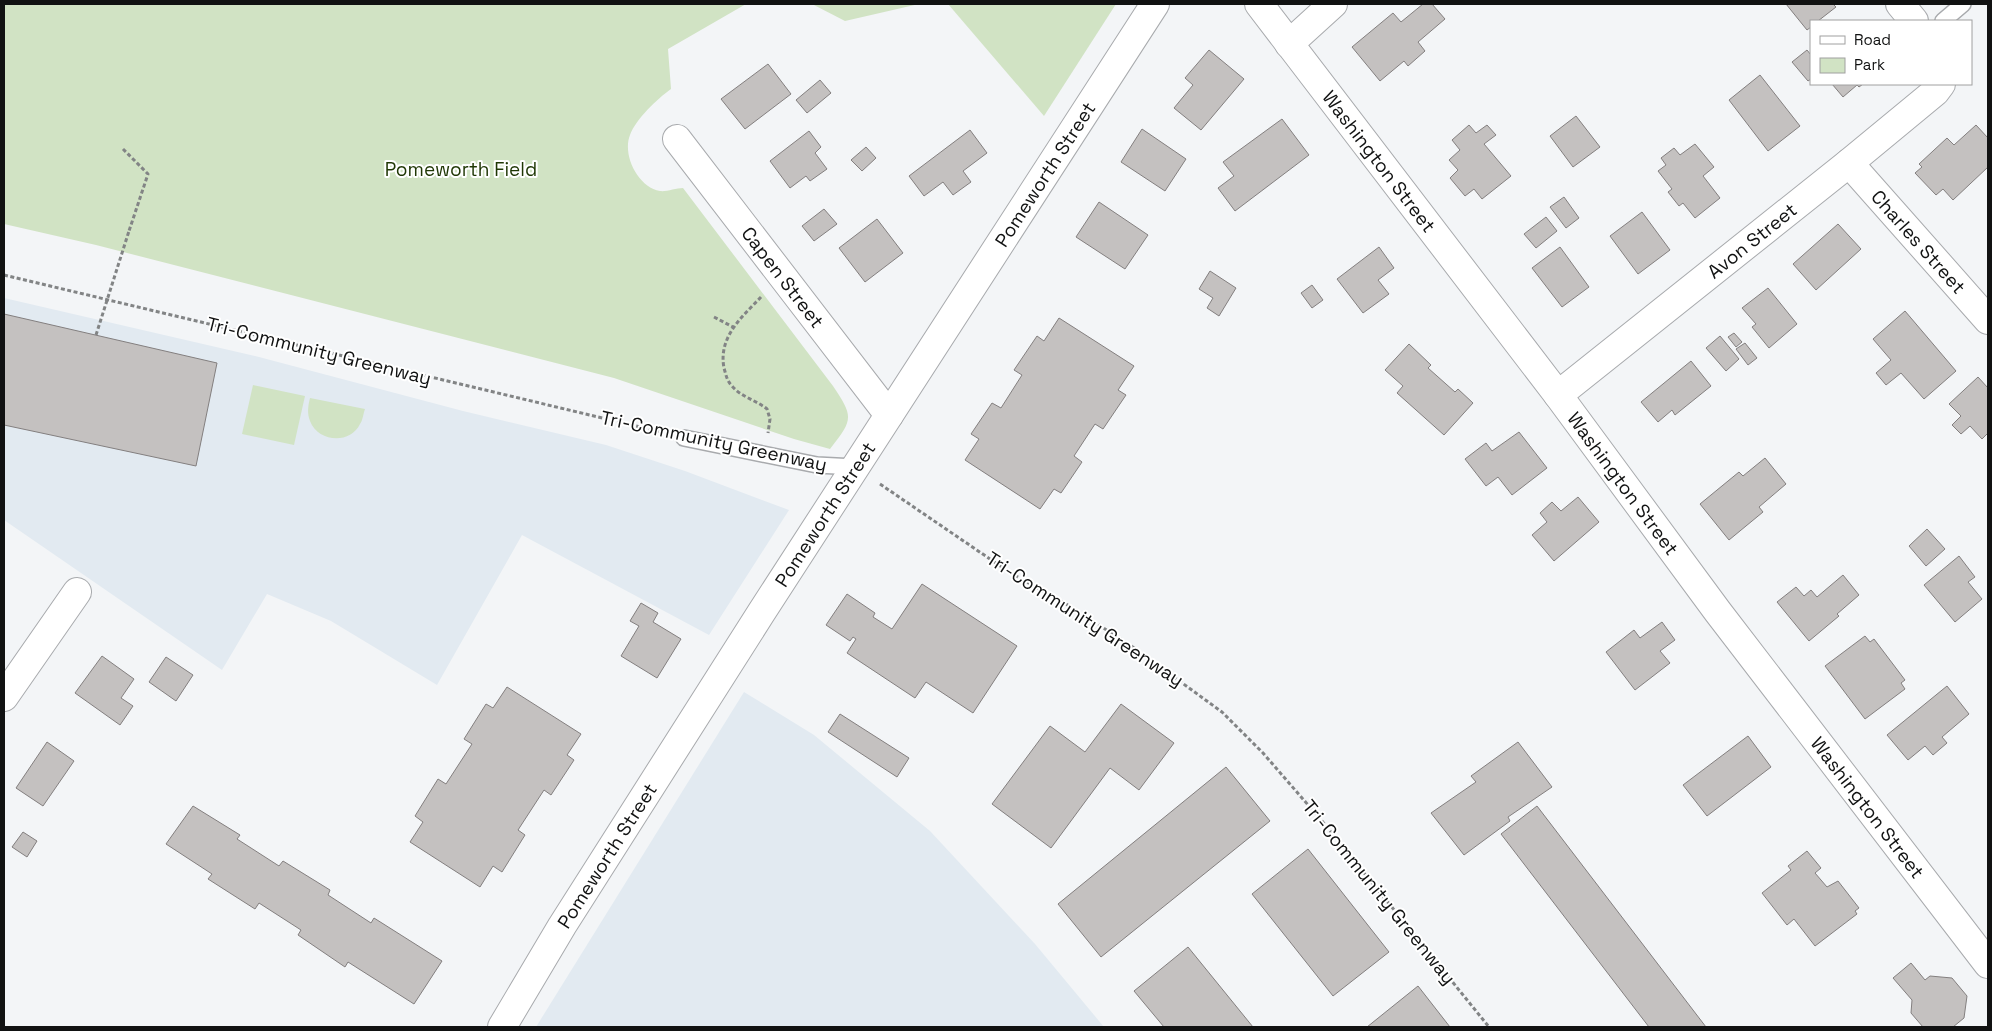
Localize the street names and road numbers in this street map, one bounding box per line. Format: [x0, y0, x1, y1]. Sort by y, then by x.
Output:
street label: Washington Street [1317, 85, 1442, 237]
street label: Pomeworth Street [989, 97, 1101, 251]
street label: Charles Street [1866, 184, 1971, 299]
street label: Avon Street [1702, 197, 1802, 284]
street label: Capen Street [736, 221, 830, 333]
street label: Tri-Community Greenway [204, 311, 434, 391]
street label: Tri-Community Greenway [599, 405, 829, 477]
street label: Washington Street [1562, 407, 1684, 560]
street label: Pomeworth Street [769, 437, 881, 591]
street label: Tri-Community Greenway [981, 546, 1189, 692]
street label: Washington Street [1805, 731, 1930, 883]
street label: Pomeworth Street [551, 778, 662, 933]
street label: Tri-Community Greenway [1297, 795, 1461, 989]

